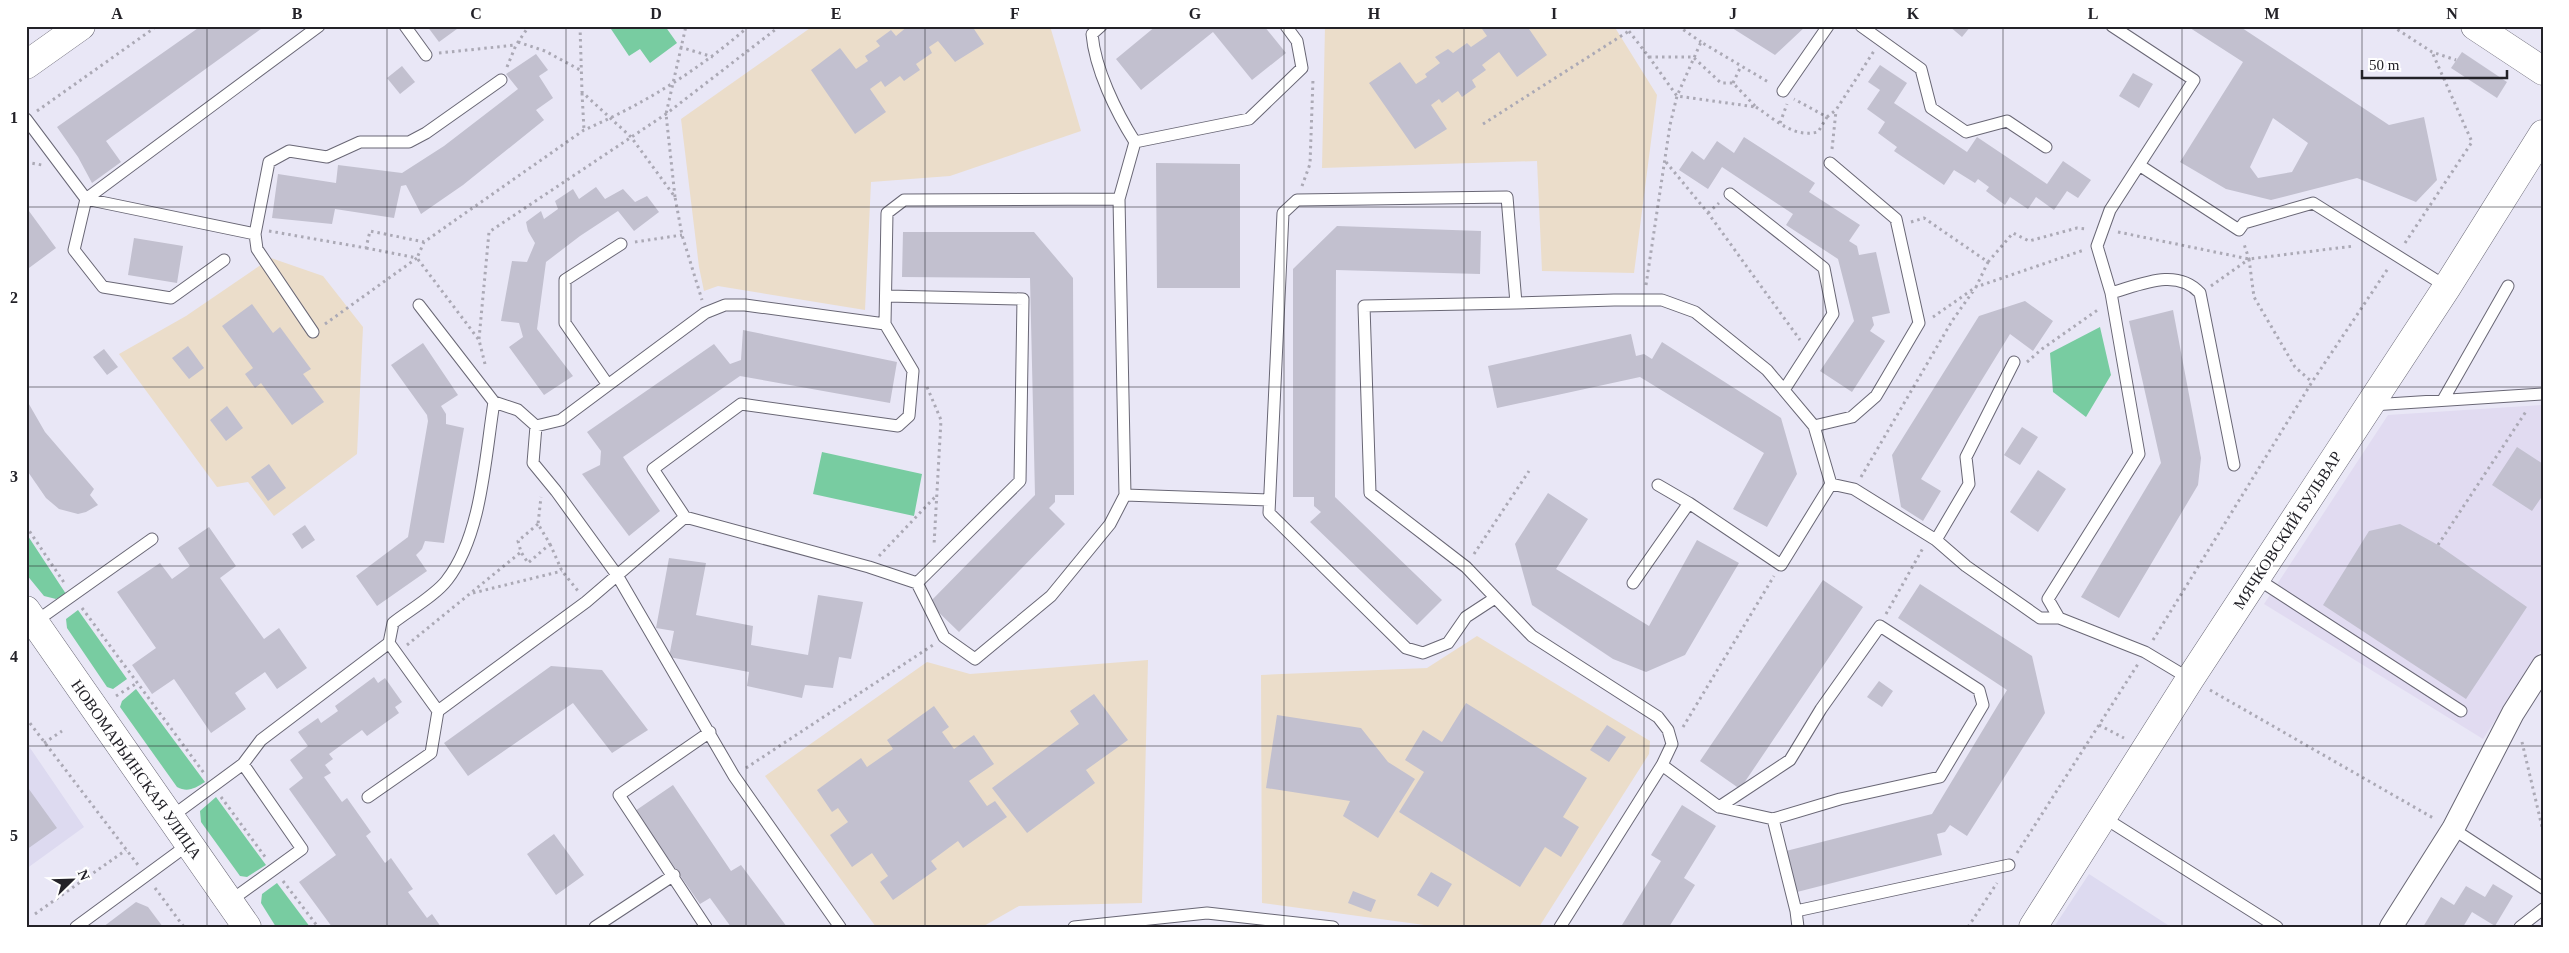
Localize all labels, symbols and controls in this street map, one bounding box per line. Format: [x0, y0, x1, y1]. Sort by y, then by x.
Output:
text: A [111, 5, 123, 22]
text: B [292, 5, 303, 22]
text: C [470, 5, 482, 22]
text: D [650, 5, 662, 22]
text: E [831, 5, 841, 22]
text: F [1010, 5, 1020, 22]
text: G [1189, 5, 1202, 22]
text: H [1368, 5, 1381, 22]
text: I [1551, 5, 1557, 22]
text: J [1729, 5, 1737, 22]
text: K [1907, 5, 1920, 22]
text: L [2088, 5, 2098, 22]
text: M [2264, 5, 2280, 22]
text: N [2446, 5, 2458, 22]
scale bar [2362, 48, 2506, 80]
text: 50 m [2369, 57, 2400, 73]
text: 1 [10, 109, 18, 126]
text: 2 [10, 289, 18, 306]
street label: МЯЧКОВСКИЙ БУЛЬВАР [2229, 448, 2345, 612]
text: 3 [10, 468, 18, 485]
text: 4 [10, 648, 18, 665]
street label: НОВОМАРЬИНСКАЯ УЛИЦА [67, 676, 205, 863]
text: 5 [10, 827, 18, 844]
north arrow [48, 856, 98, 906]
text: N [75, 868, 92, 883]

